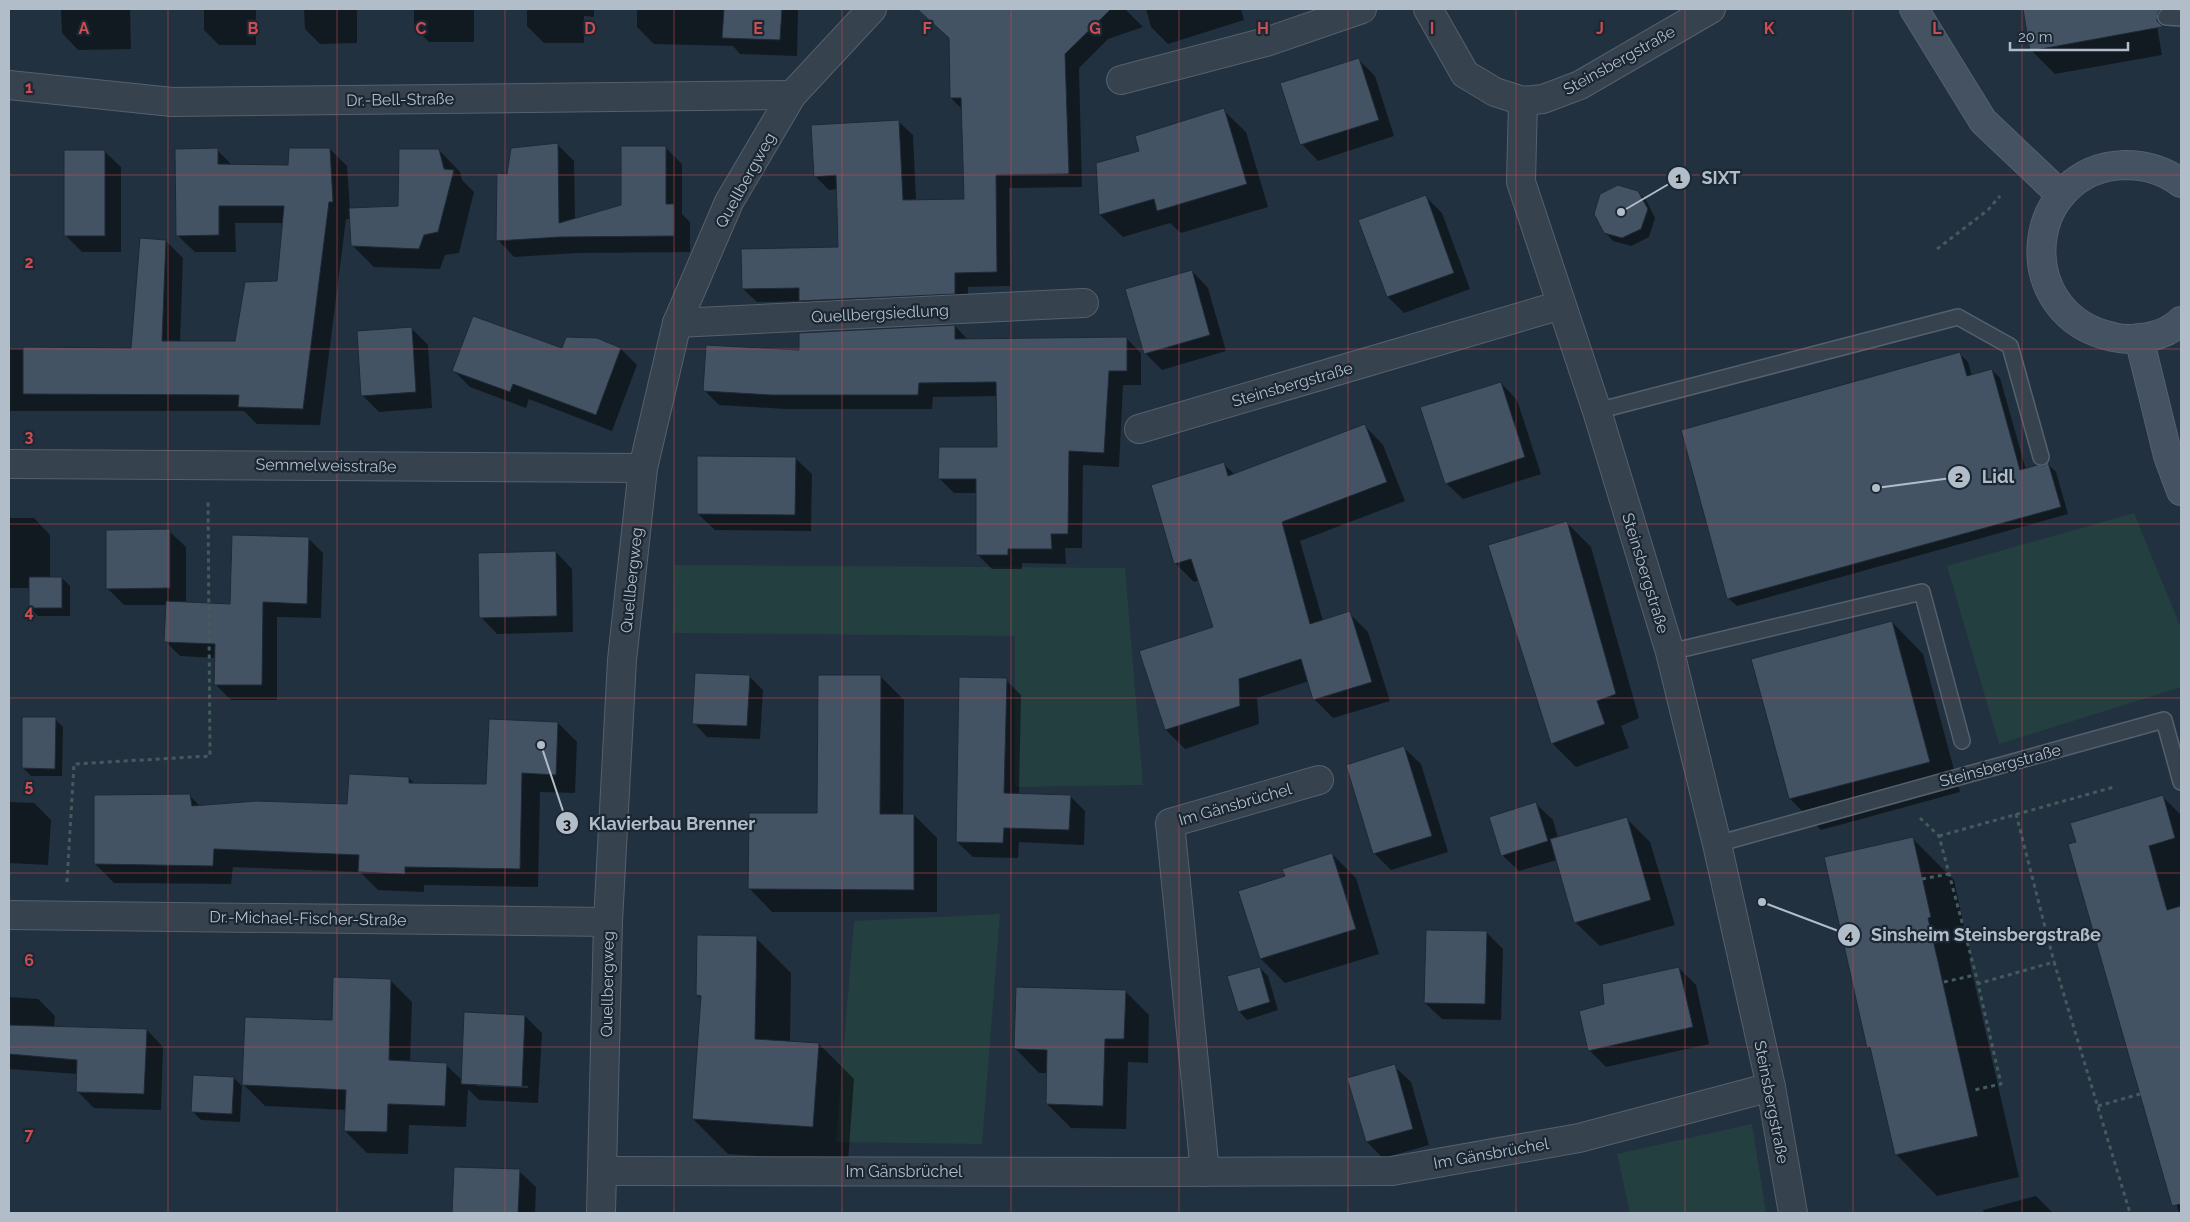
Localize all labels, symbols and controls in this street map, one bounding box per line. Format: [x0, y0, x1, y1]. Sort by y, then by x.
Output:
text: A [79, 19, 90, 38]
text: B [248, 19, 259, 38]
text: C [416, 19, 427, 38]
text: D [584, 19, 596, 38]
text: E [753, 19, 763, 38]
text: F [922, 19, 932, 38]
text: G [1089, 19, 1101, 38]
text: H [1257, 19, 1269, 38]
text: I [1430, 19, 1434, 38]
text: J [1596, 19, 1604, 38]
text: K [1764, 19, 1775, 38]
text: L [1932, 19, 1942, 38]
scale bar [2010, 20, 2128, 52]
street label: Steinsbergstraße [1560, 22, 1678, 99]
text: 20 m [2018, 28, 2053, 46]
text: 1 [25, 78, 33, 97]
street label: Dr.-Bell-Straße [346, 89, 454, 110]
street label: Quellbergweg [711, 129, 779, 231]
callout: SIXT [1666, 161, 1750, 194]
text: SIXT [1702, 167, 1740, 188]
text: 1 [1675, 169, 1683, 187]
text: 2 [24, 253, 34, 272]
street label: Quellbergsiedlung [811, 300, 949, 327]
street label: Steinsbergstraße [1230, 358, 1355, 411]
text: 3 [25, 427, 34, 446]
street label: Semmelweisstraße [255, 455, 397, 476]
callout: Lidl [1947, 460, 2024, 493]
text: Lidl [1982, 466, 2015, 487]
text: 2 [1955, 468, 1963, 486]
street label: Steinsbergstraße [1618, 511, 1673, 636]
street label: Quellbergweg [617, 526, 646, 634]
text: 4 [24, 602, 34, 621]
street label: Steinsbergstraße [1937, 740, 2063, 791]
text: 5 [25, 776, 34, 795]
street label: Im Gänsbrüchel [1176, 779, 1295, 830]
callout: Klavierbau Brenner [554, 807, 766, 840]
text: Klavierbau Brenner [589, 813, 755, 834]
text: 3 [563, 815, 571, 833]
street label: Dr.-Michael-Fischer-Straße [209, 907, 407, 930]
callout: Sinsheim Steinsbergstraße [1837, 918, 2111, 951]
text: Sinsheim Steinsbergstraße [1871, 924, 2101, 945]
text: 4 [1845, 926, 1854, 944]
street label: Quellbergweg [597, 931, 618, 1037]
text: 6 [24, 951, 34, 970]
street label: Steinsbergstraße [1750, 1039, 1793, 1165]
text: 7 [25, 1125, 34, 1144]
street label: Im Gänsbrüchel [1432, 1134, 1551, 1173]
street label: Im Gänsbrüchel [846, 1162, 963, 1181]

